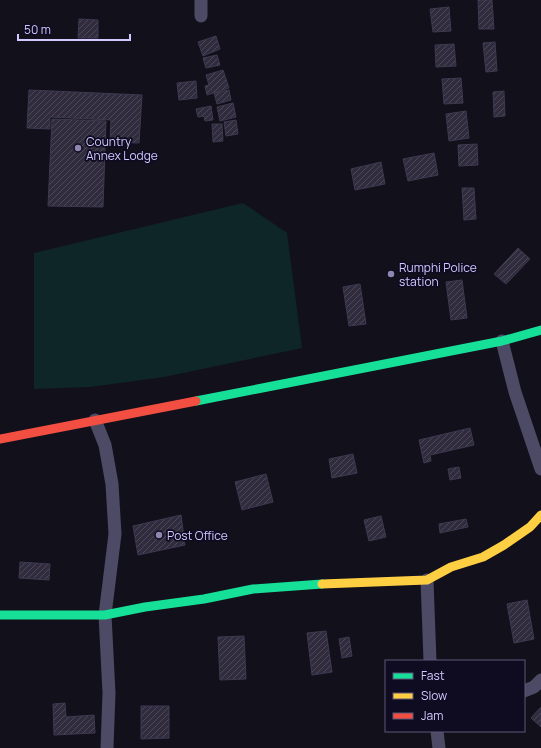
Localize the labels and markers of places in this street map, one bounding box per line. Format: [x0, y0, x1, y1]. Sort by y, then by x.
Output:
place label: Country Annex Lodge [86, 133, 158, 164]
marker: Country Annex Lodge [73, 143, 83, 153]
place label: Rumphi Police station [399, 259, 477, 290]
marker: Rumphi Police station [386, 269, 396, 279]
place label: Post Office [167, 527, 228, 544]
marker: Post Office [154, 530, 164, 540]

